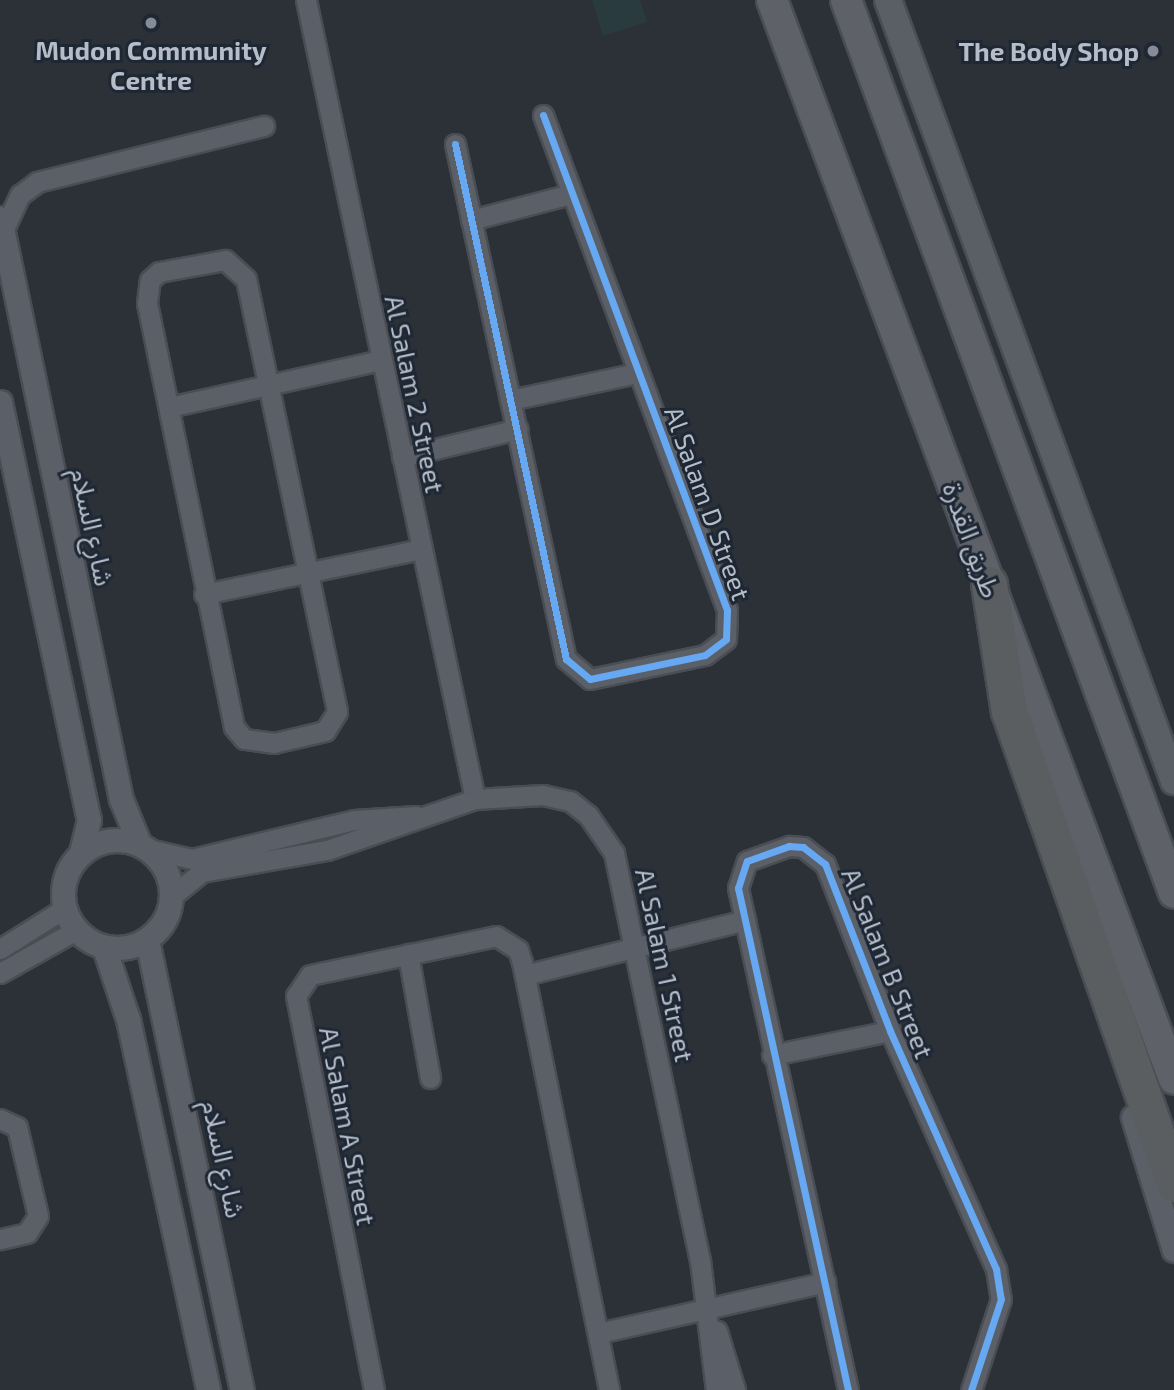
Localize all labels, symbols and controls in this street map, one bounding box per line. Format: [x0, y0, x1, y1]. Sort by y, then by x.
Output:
marker: Mudon Community Centre [143, 15, 159, 31]
place label: Mudon Community Centre [35, 34, 267, 96]
place label: The Body Shop [958, 35, 1139, 67]
marker: The Body Shop [1145, 43, 1161, 59]
street label: Al Salam 2 Street [379, 292, 451, 496]
street label: Al Salam D Street [658, 402, 758, 604]
street label: شارع السلام [65, 465, 121, 589]
street label: طريق القدرة [937, 478, 1007, 602]
street label: Al Salam B Street [835, 863, 941, 1063]
street label: Al Salam 1 Street [629, 865, 701, 1065]
street label: Al Salam A Street [313, 1023, 383, 1229]
street label: شارع السلام [196, 1097, 252, 1221]

